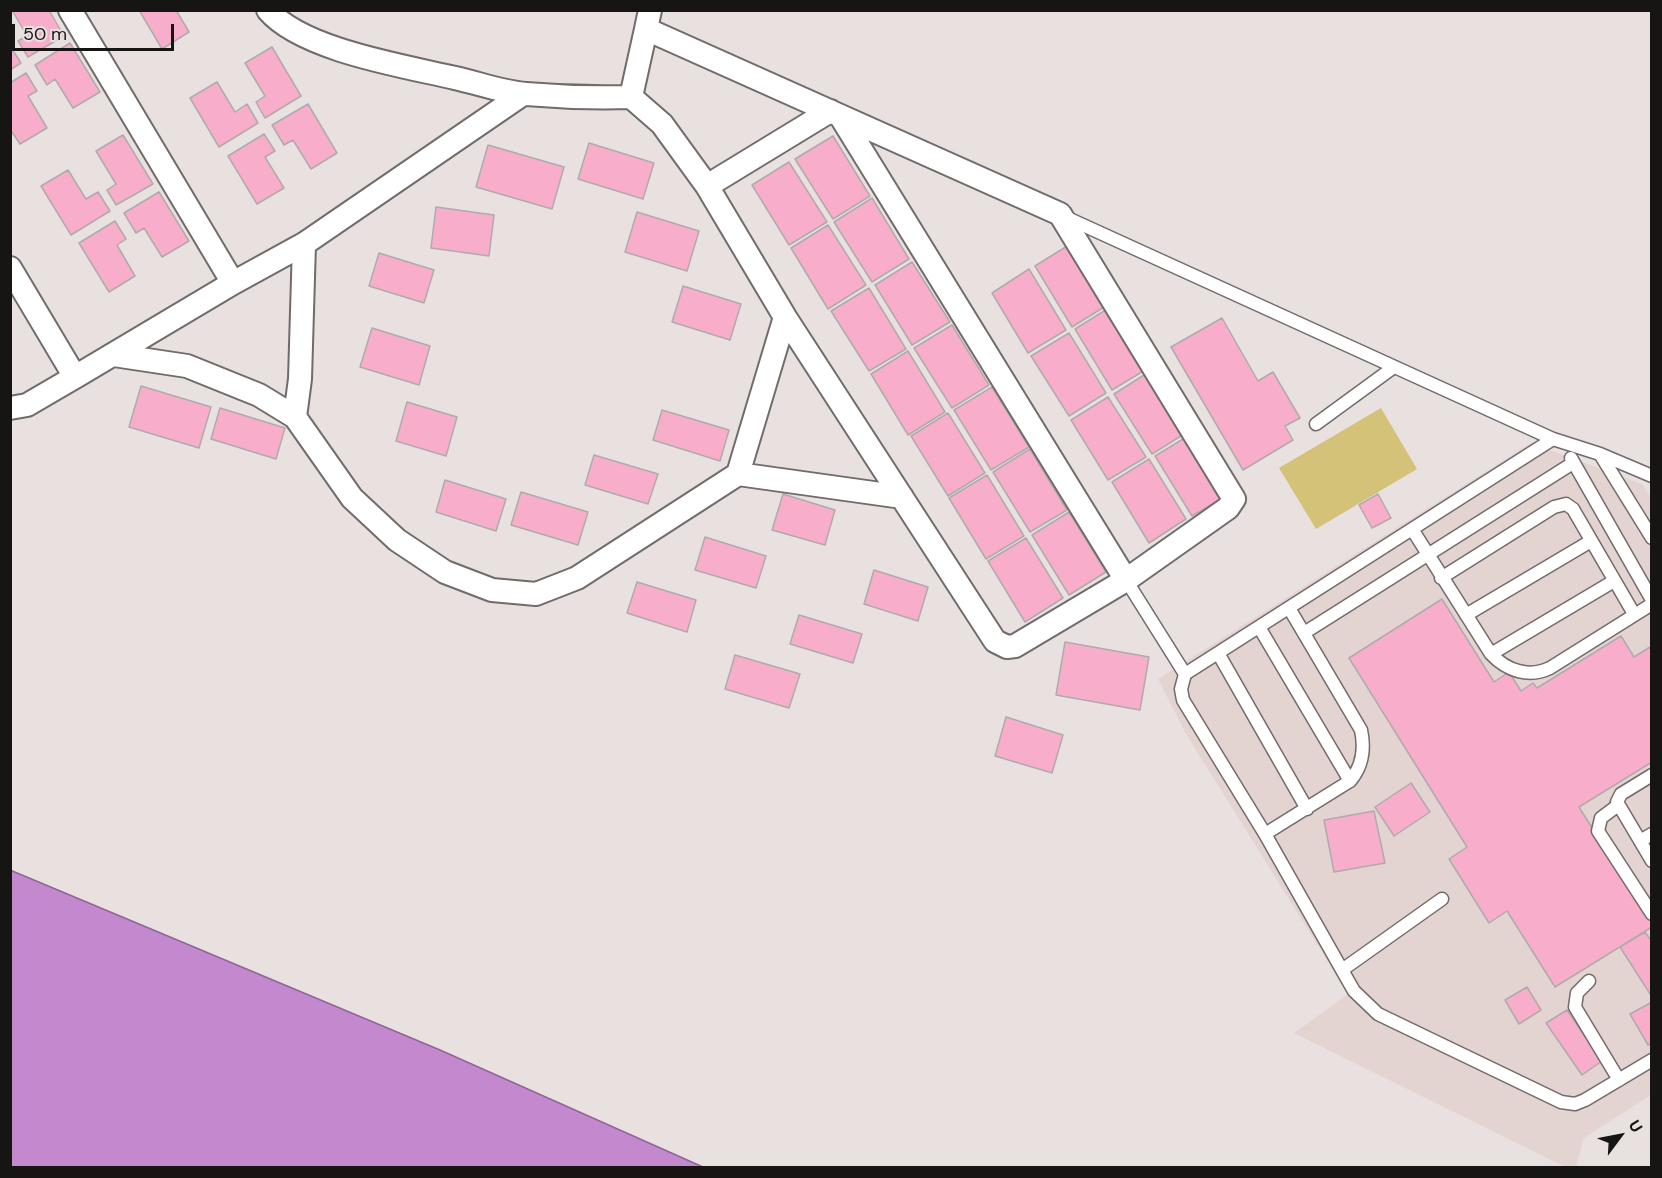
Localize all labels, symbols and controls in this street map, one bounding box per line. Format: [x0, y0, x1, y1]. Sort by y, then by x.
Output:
scale bar [15, 12, 177, 50]
text: 50 m [23, 22, 67, 46]
north arrow [1590, 1106, 1650, 1166]
text: U [1624, 1116, 1647, 1136]

